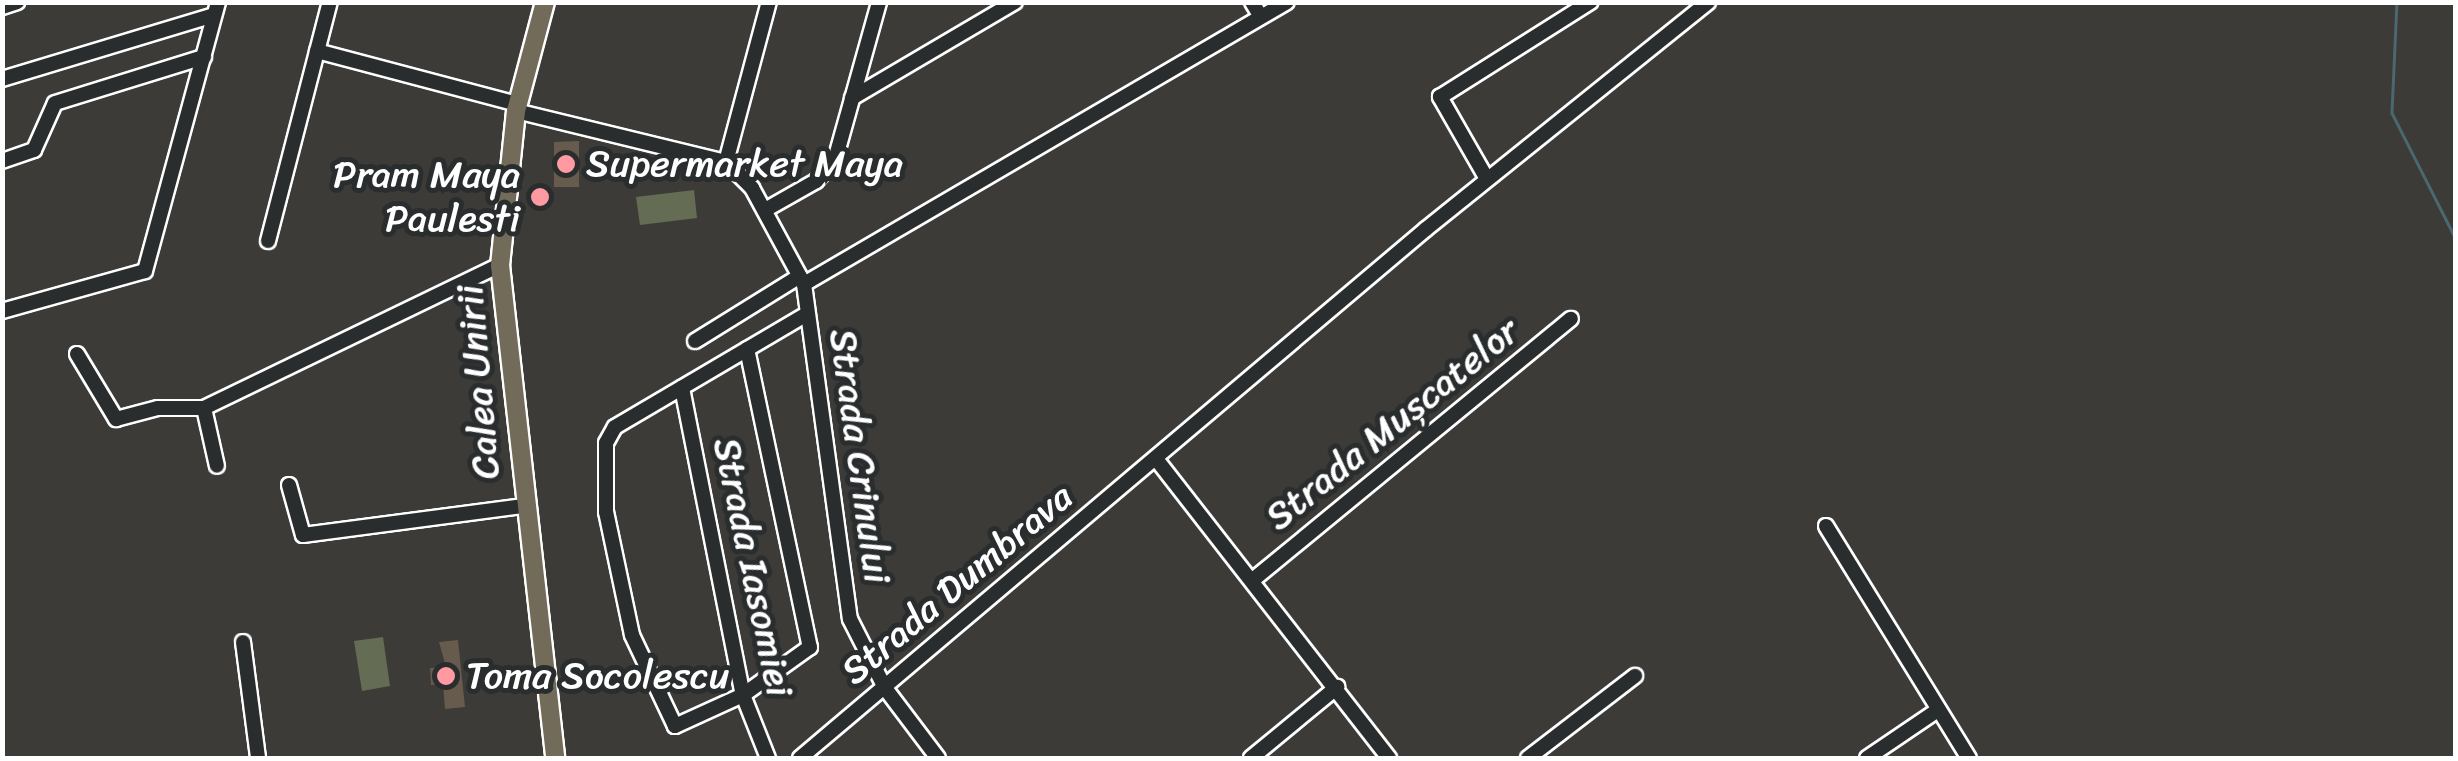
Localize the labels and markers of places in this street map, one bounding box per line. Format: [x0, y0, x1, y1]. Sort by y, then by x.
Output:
place label: Supermarket Maya [586, 141, 903, 187]
place label: Pram Maya Paulesti [334, 152, 520, 242]
marker: Supermarket Maya [555, 153, 577, 175]
marker: Pram Maya Paulesti [529, 186, 551, 208]
place label: Toma Socolescu [466, 653, 727, 699]
marker: Toma Socolescu [435, 665, 457, 687]

